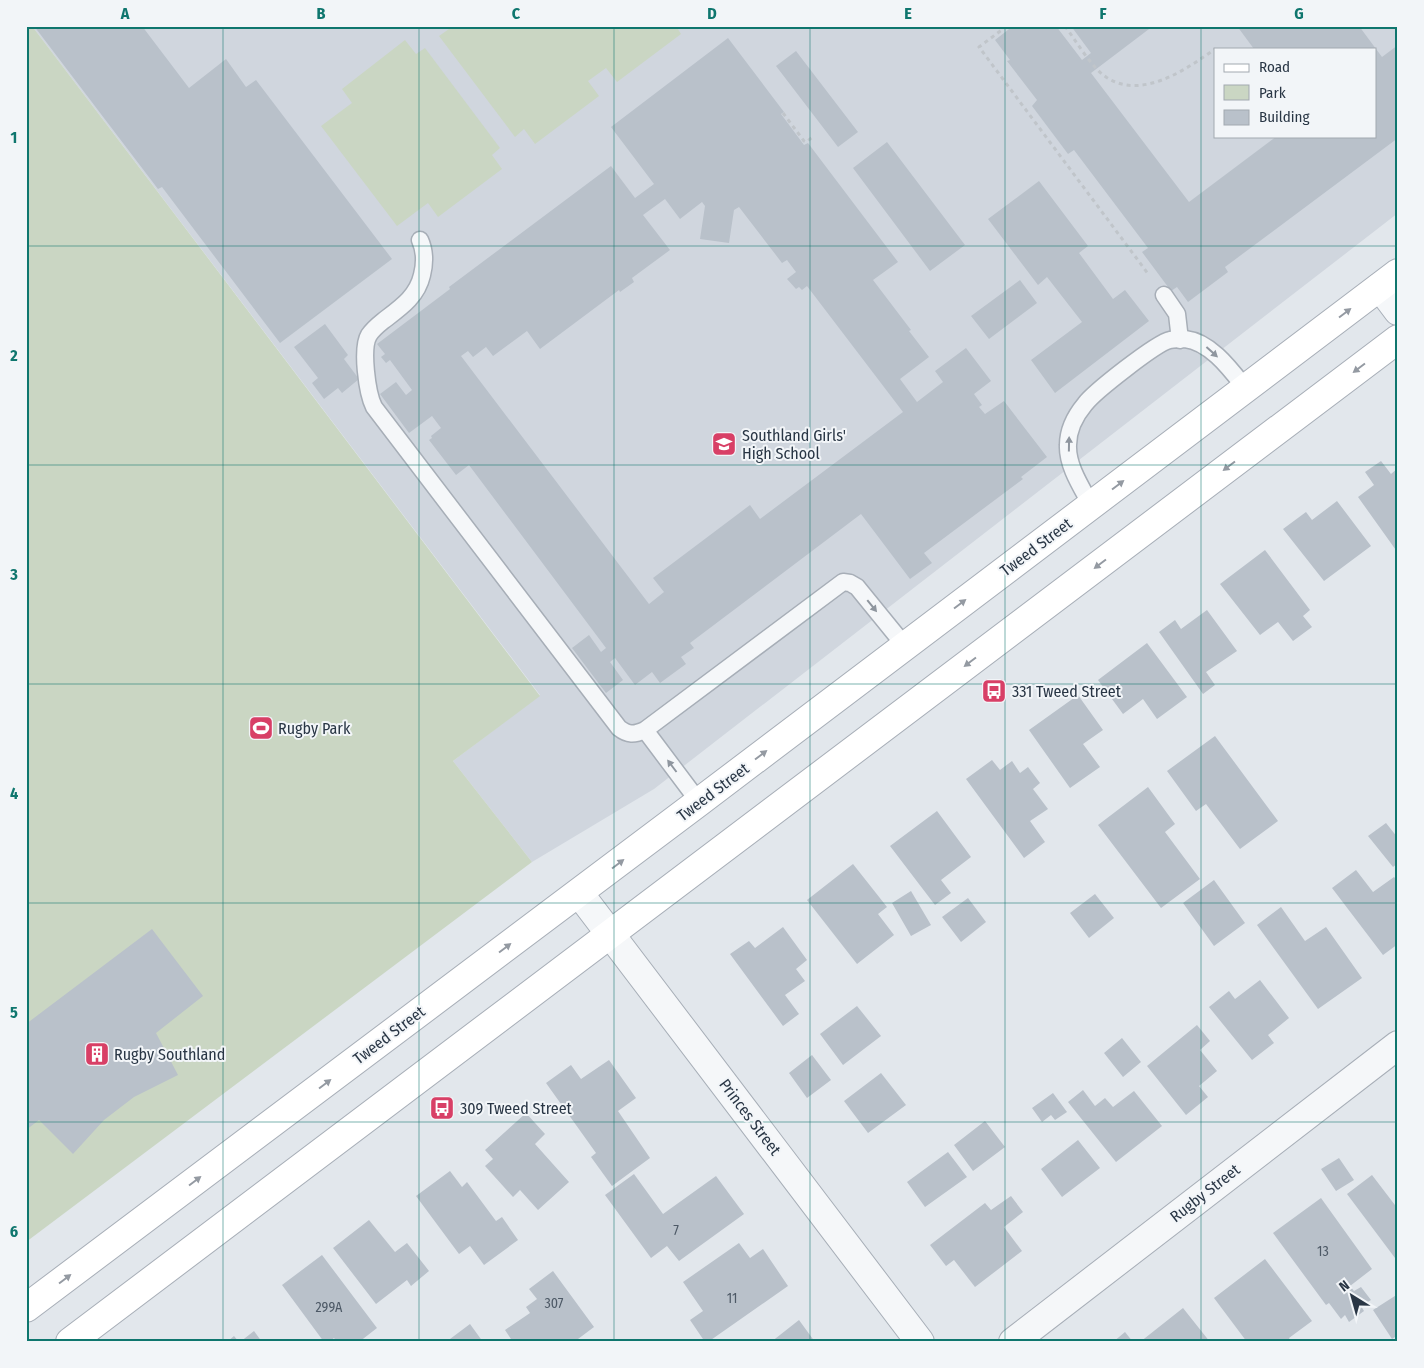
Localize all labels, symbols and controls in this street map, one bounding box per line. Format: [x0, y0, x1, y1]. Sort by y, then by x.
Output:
text: A [120, 4, 130, 23]
text: B [317, 4, 326, 23]
text: C [512, 4, 521, 23]
text: D [707, 4, 717, 23]
text: E [904, 4, 912, 23]
text: F [1099, 4, 1107, 23]
text: G [1294, 4, 1304, 23]
legend [1214, 48, 1376, 138]
text: Road [1259, 58, 1290, 76]
text: Park [1259, 84, 1286, 102]
text: Building [1259, 108, 1310, 126]
text: 1 [11, 128, 17, 147]
one-way arrow [1338, 308, 1351, 319]
text: 2 [9, 346, 18, 365]
one-way arrow [1206, 347, 1219, 358]
one-way arrow [1353, 363, 1366, 374]
place label: Southland Girls' High School [742, 426, 846, 463]
school or university icon: Southland Girls' High School [711, 431, 737, 457]
one-way arrow [1065, 436, 1073, 452]
one-way arrow [1223, 461, 1236, 472]
one-way arrow [1111, 480, 1125, 490]
street label: Tweed Street [996, 513, 1076, 580]
one-way arrow [1094, 559, 1107, 570]
text: 3 [9, 565, 18, 584]
one-way arrow [867, 599, 878, 612]
one-way arrow [953, 599, 967, 609]
one-way arrow [964, 657, 977, 668]
bus stop icon: 331 Tweed Street [981, 678, 1007, 704]
place label: 331 Tweed Street [1012, 682, 1122, 701]
sports icon: Rugby Park [248, 715, 274, 741]
place label: Rugby Park [278, 719, 351, 738]
one-way arrow [754, 750, 768, 760]
street label: Tweed Street [673, 758, 753, 825]
one-way arrow [666, 760, 677, 773]
text: 4 [10, 784, 18, 803]
one-way arrow [611, 858, 624, 869]
one-way arrow [498, 943, 511, 954]
street label: Tweed Street [349, 1001, 429, 1068]
text: 5 [10, 1003, 18, 1022]
building icon: Rugby Southland [84, 1041, 110, 1067]
place label: Rugby Southland [114, 1045, 225, 1064]
street label: Princes Street [715, 1075, 785, 1159]
one-way arrow [318, 1078, 331, 1089]
bus stop icon: 309 Tweed Street [429, 1095, 455, 1121]
place label: 309 Tweed Street [460, 1099, 573, 1118]
street label: Rugby Street [1166, 1159, 1244, 1226]
one-way arrow [188, 1176, 201, 1187]
text: 6 [10, 1222, 18, 1241]
house number: 7 [673, 1222, 679, 1239]
house number: 13 [1317, 1243, 1329, 1260]
north arrow [1326, 1270, 1376, 1320]
one-way arrow [58, 1274, 72, 1284]
text: N [1336, 1277, 1353, 1295]
house number: 11 [727, 1290, 737, 1307]
house number: 307 [544, 1295, 564, 1312]
house number: 299A [316, 1299, 343, 1316]

